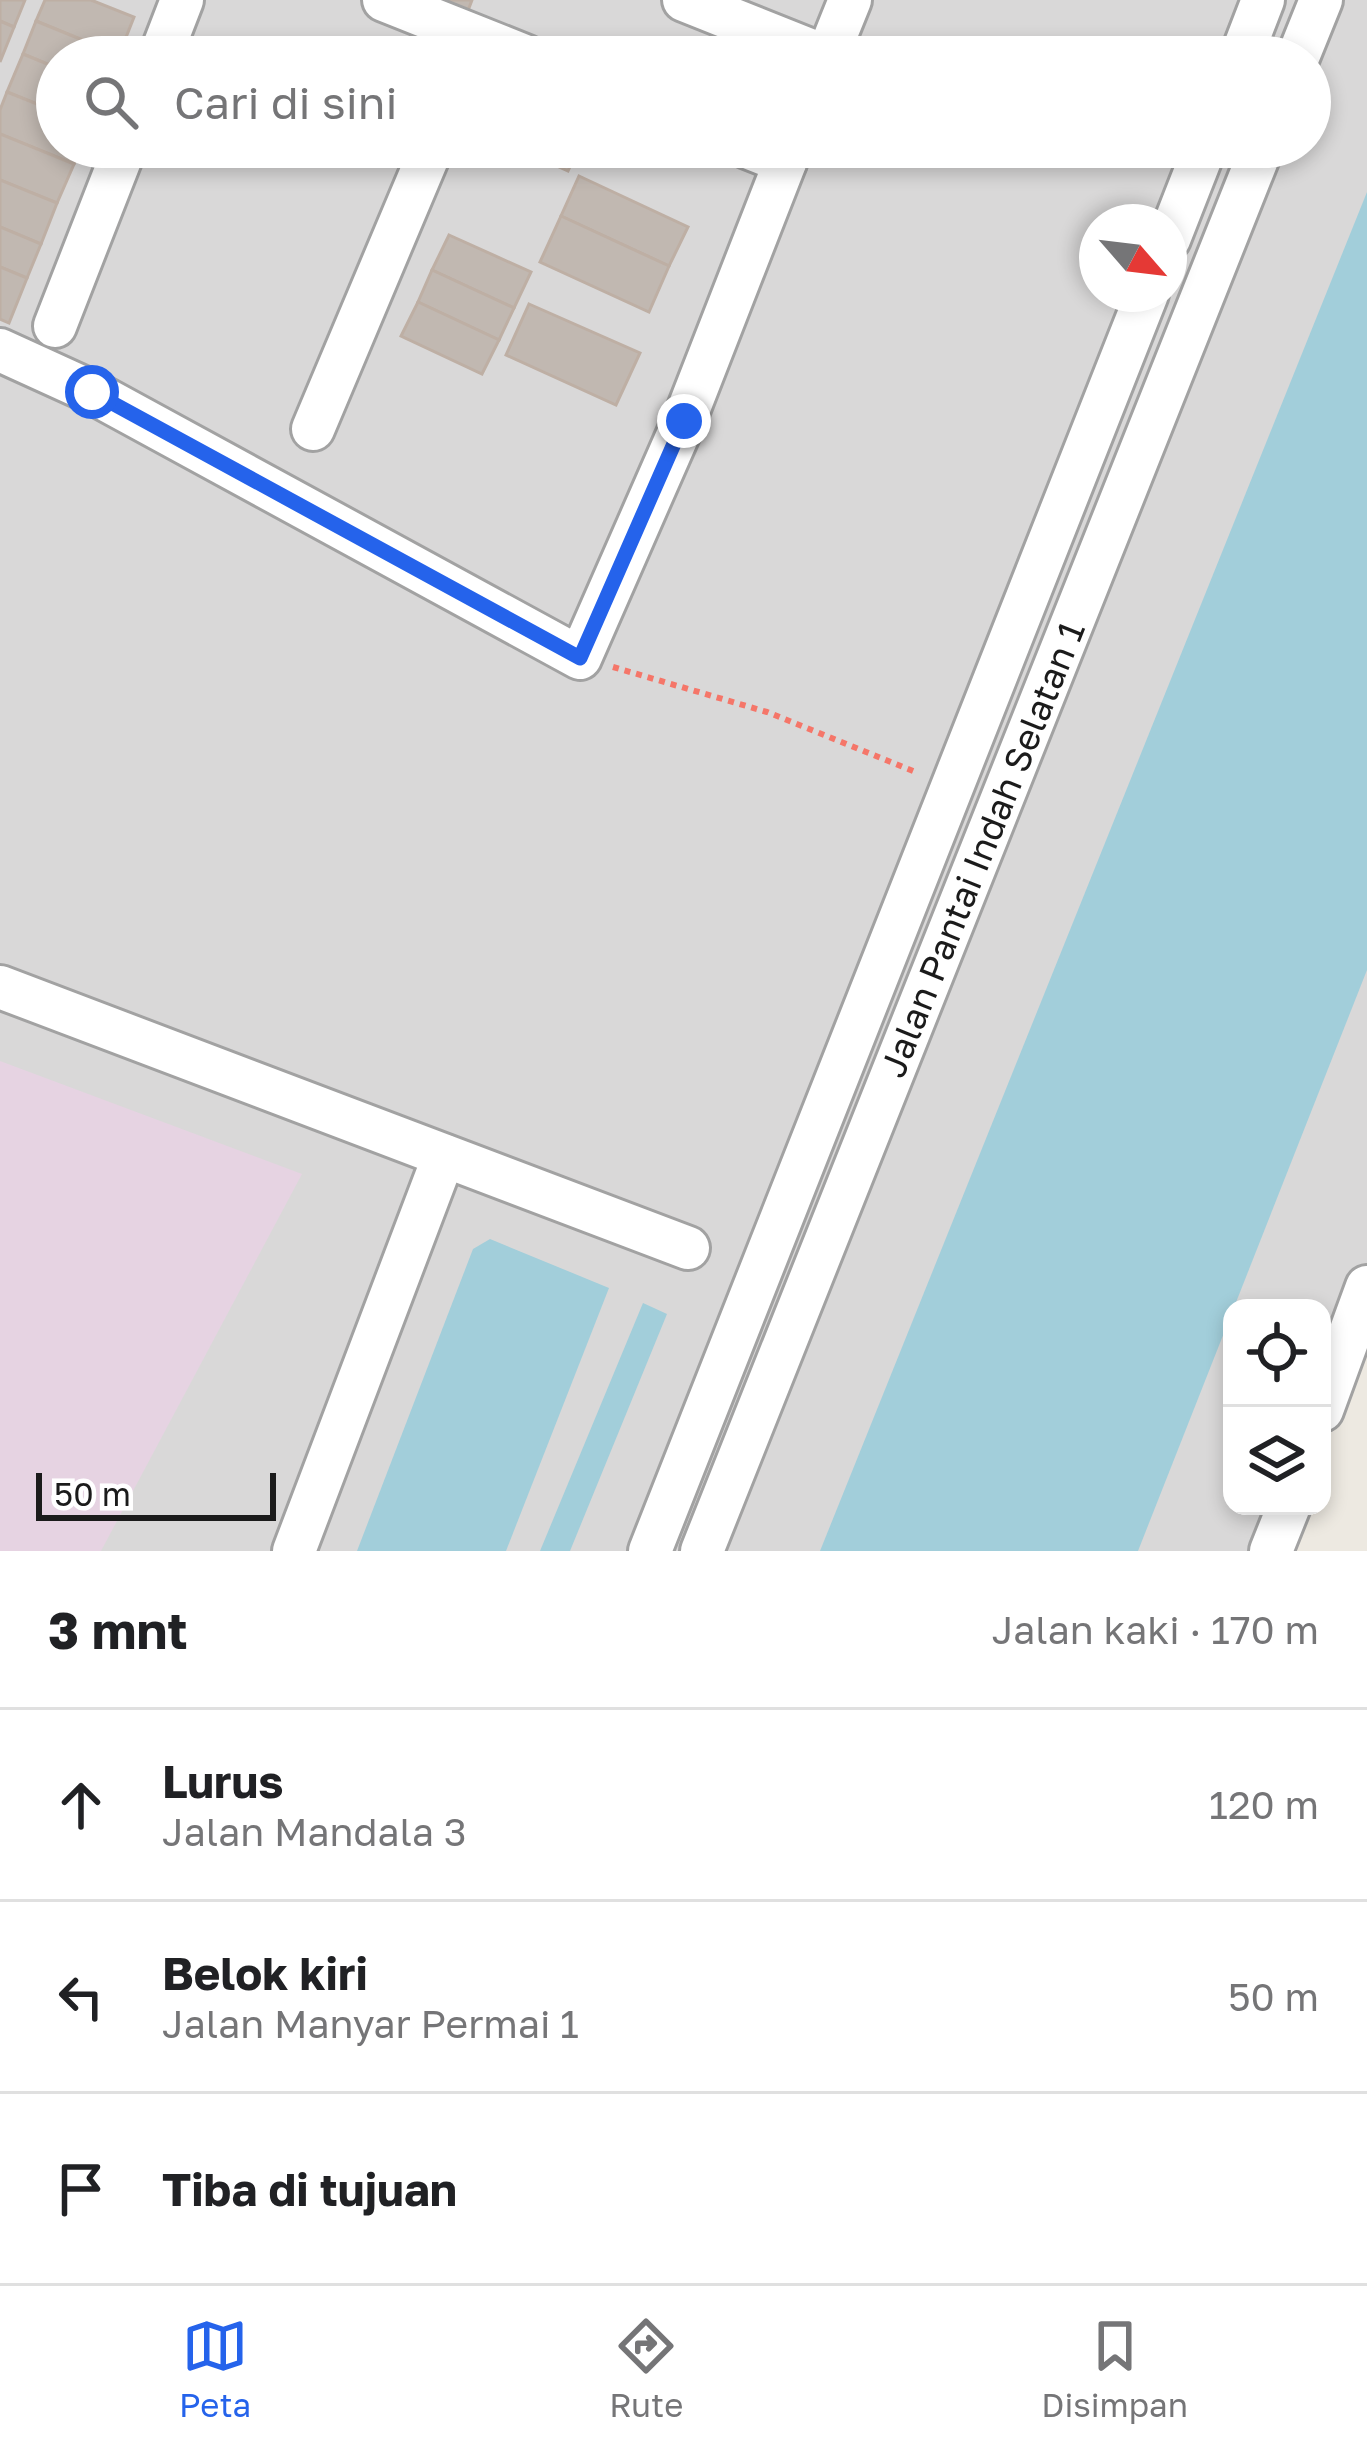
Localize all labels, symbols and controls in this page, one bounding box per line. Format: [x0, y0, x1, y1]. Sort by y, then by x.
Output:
search box [36, 36, 1331, 168]
icon: search [78, 69, 144, 135]
text: Cari di sini [174, 75, 398, 129]
north arrow [1079, 204, 1187, 312]
route start [65, 365, 119, 419]
route end [657, 394, 711, 448]
street label: Jalan Pantai Indah Selatan 1 [870, 615, 1093, 1083]
map controls [1223, 1299, 1331, 1515]
button: locate [1223, 1299, 1331, 1407]
button: layers [1223, 1407, 1331, 1515]
scale bar [36, 1467, 276, 1520]
text: 50 m [54, 1474, 131, 1513]
text: 3 mnt [48, 1599, 188, 1660]
text: Jalan kaki · 170 m [992, 1606, 1319, 1653]
text: Lurus [162, 1754, 284, 1808]
icon: ahead [48, 1772, 114, 1838]
text: 120 m [1209, 1781, 1319, 1828]
text: Jalan Mandala 3 [162, 1808, 467, 1855]
text: Belok kiri [162, 1946, 368, 2000]
icon: left [48, 1964, 114, 2030]
text: 50 m [1228, 1973, 1319, 2020]
text: Jalan Manyar Permai 1 [162, 2000, 579, 2047]
icon: arrive [48, 2156, 114, 2222]
text: Tiba di tujuan [162, 2162, 457, 2216]
tab: Peta [179, 2313, 251, 2424]
tab: Rute [609, 2313, 683, 2424]
tab: Disimpan [1041, 2313, 1188, 2424]

